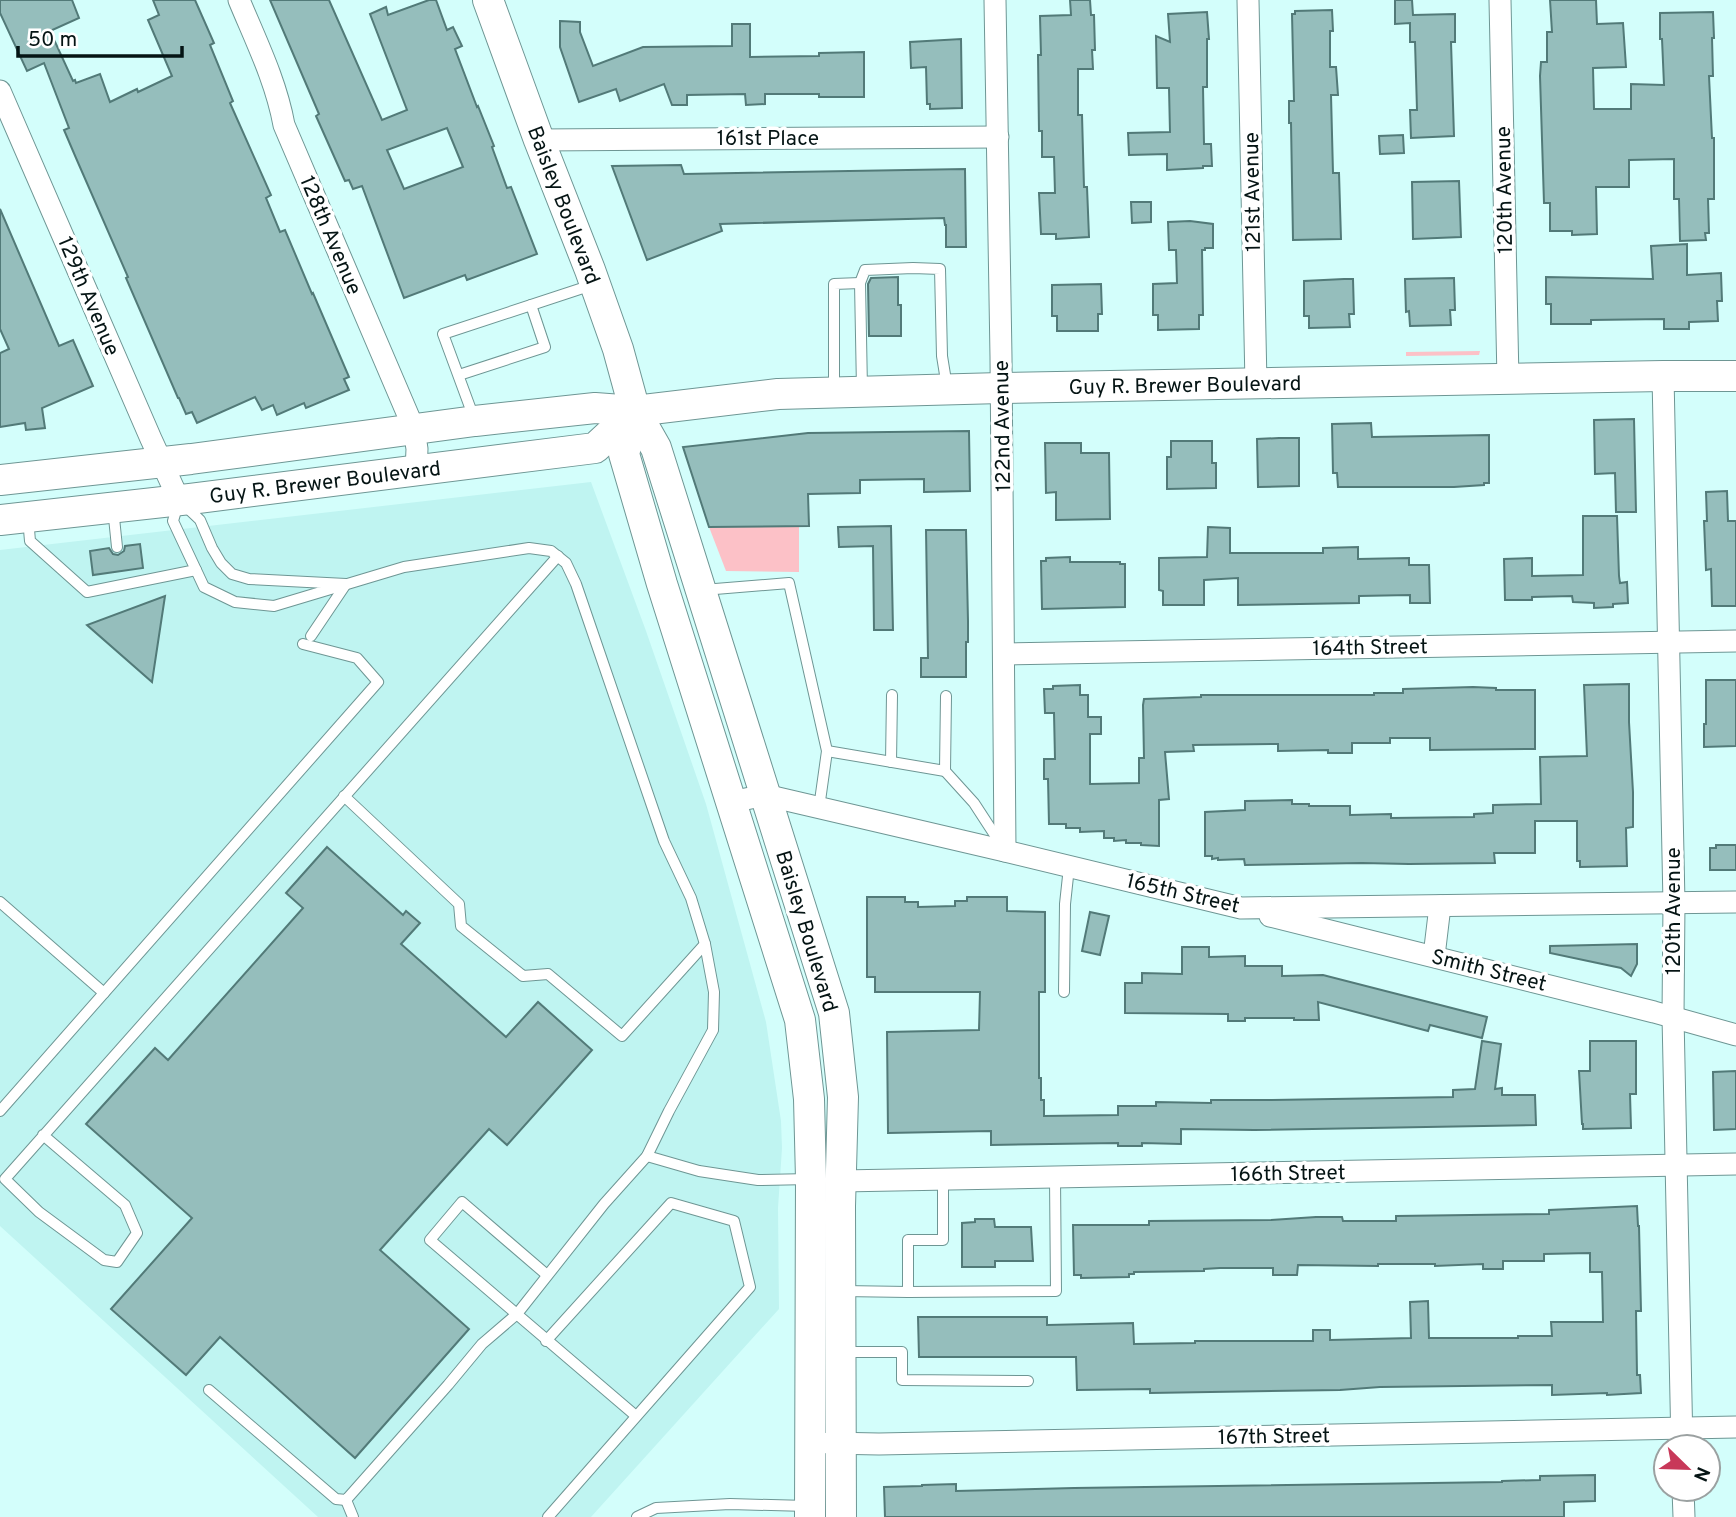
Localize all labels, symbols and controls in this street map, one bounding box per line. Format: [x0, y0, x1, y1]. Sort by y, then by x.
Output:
scale bar [18, 14, 182, 58]
text: 50 m [28, 27, 77, 54]
street label: Baisley Boulevard [520, 122, 605, 289]
street label: 161st Place [717, 126, 819, 153]
street label: 120th Avenue [1491, 126, 1520, 254]
street label: 121st Avenue [1239, 132, 1268, 252]
street label: 128th Avenue [292, 172, 367, 299]
street label: 129th Avenue [50, 233, 125, 360]
street label: 122nd Avenue [989, 360, 1018, 492]
street label: Guy R. Brewer Boulevard [1068, 371, 1302, 402]
street label: Guy R. Brewer Boulevard [208, 456, 442, 511]
street label: 164th Street [1312, 634, 1428, 663]
street label: Baisley Boulevard [768, 847, 843, 1016]
street label: 120th Avenue [1661, 847, 1688, 975]
street label: 165th Street [1123, 868, 1242, 921]
street label: Smith Street [1428, 944, 1549, 999]
street label: 166th Street [1230, 1160, 1346, 1189]
street label: 167th Street [1218, 1423, 1330, 1452]
north arrow [1652, 1433, 1722, 1503]
text: N [1687, 1463, 1715, 1485]

